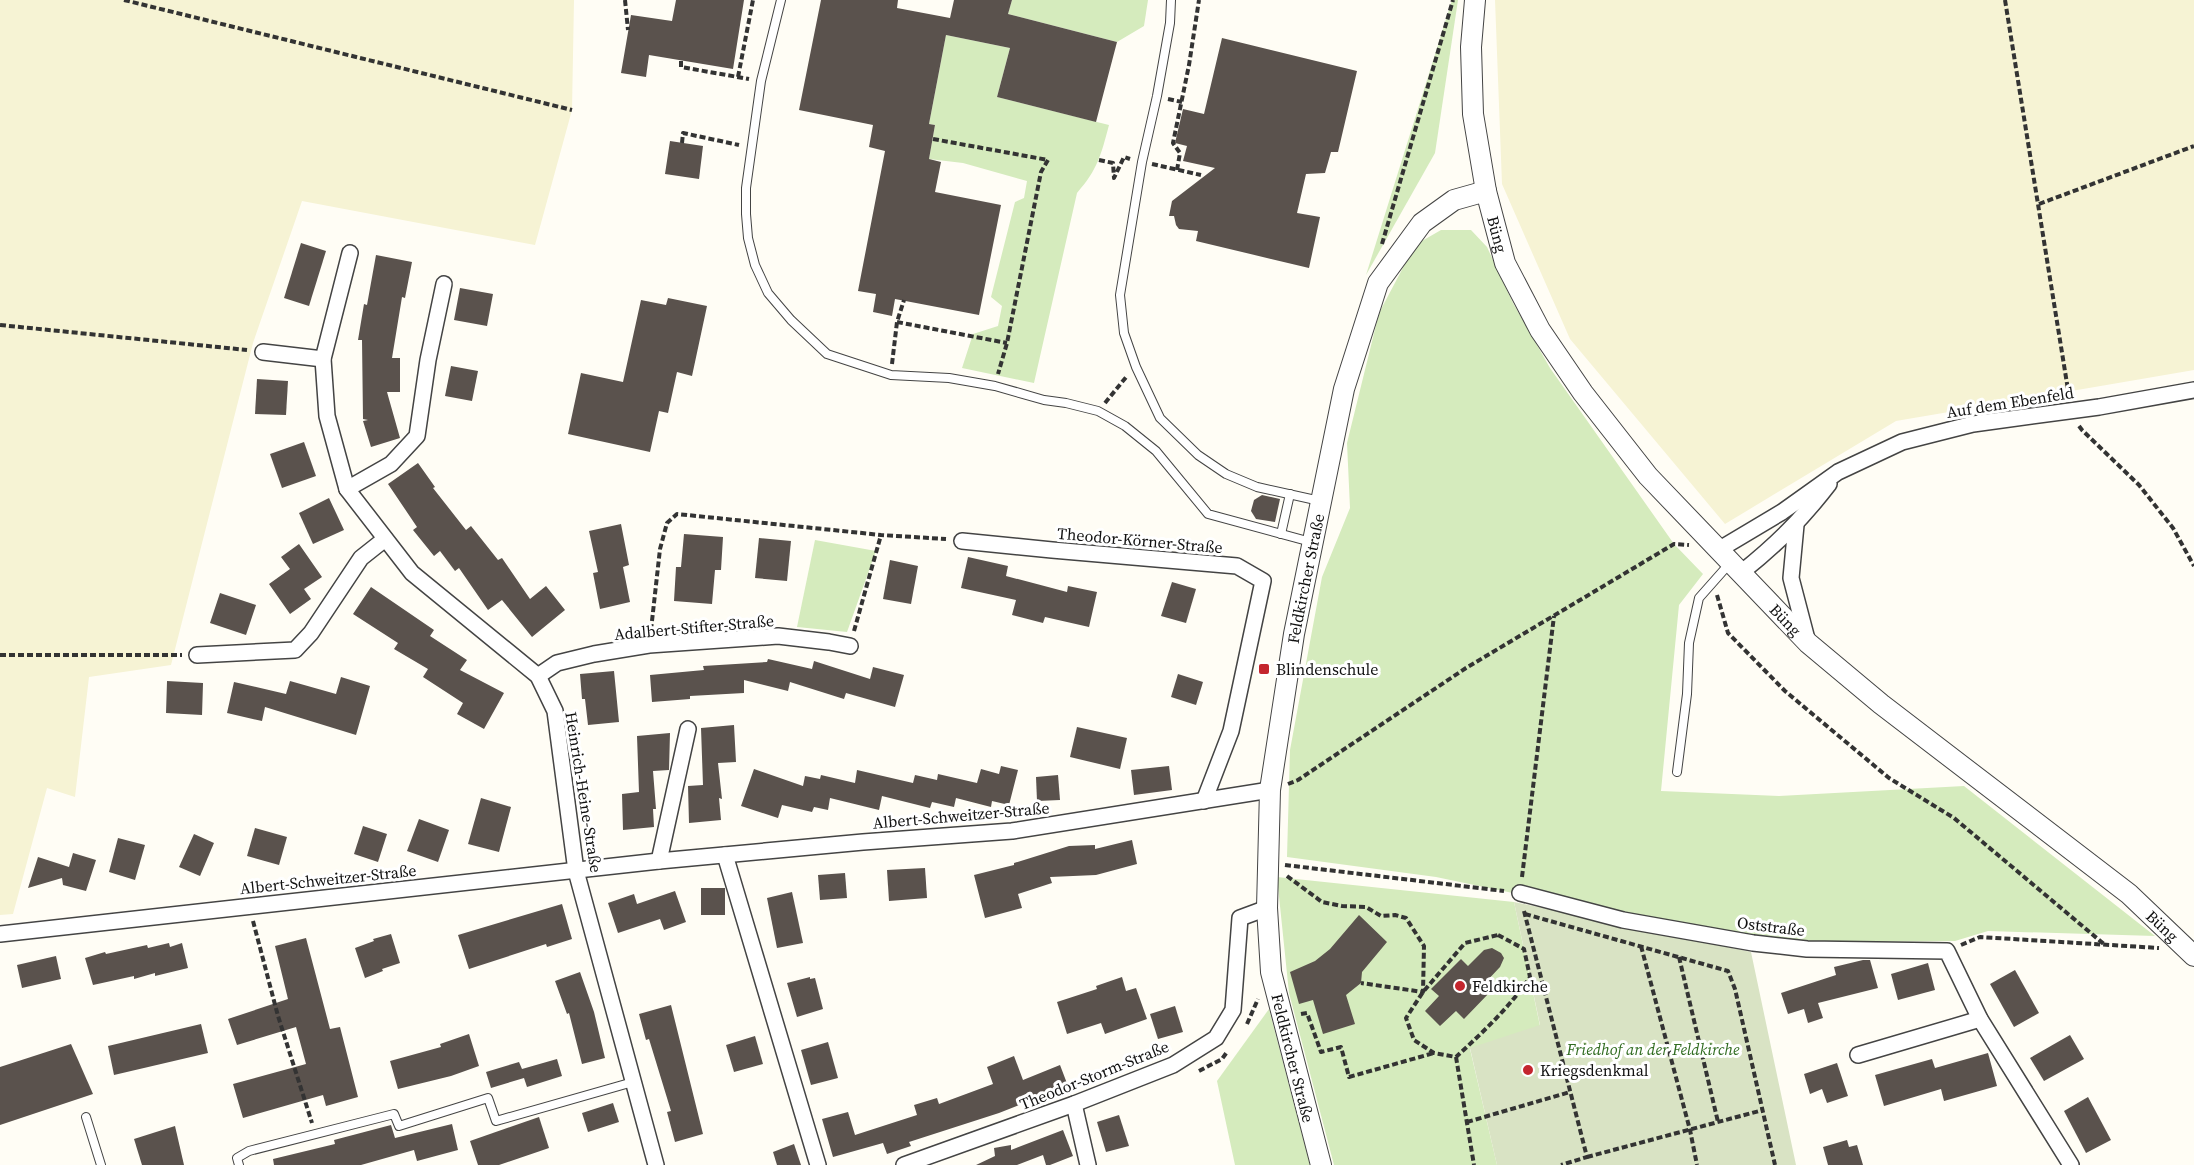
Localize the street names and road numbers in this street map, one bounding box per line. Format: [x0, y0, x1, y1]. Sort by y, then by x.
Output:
street label: Büng [1482, 213, 1513, 255]
street label: Auf dem Ebenfeld [1945, 381, 2075, 423]
street label: Feldkircher Straße [1282, 512, 1329, 645]
street label: Theodor-Körner-Straße [1056, 522, 1224, 558]
street label: Büng [1765, 599, 1806, 641]
street label: Adalbert-Stifter-Straße [613, 609, 775, 645]
street label: Heinrich-Heine-Straße [560, 710, 608, 874]
street label: Albert-Schweitzer-Straße [872, 796, 1050, 834]
street label: Albert-Schweitzer-Straße [239, 859, 417, 899]
street label: Büng [2141, 905, 2183, 947]
street label: Oststraße [1736, 911, 1806, 941]
street label: Feldkircher Straße [1266, 991, 1320, 1125]
street label: Theodor-Storm-Straße [1016, 1035, 1172, 1115]

